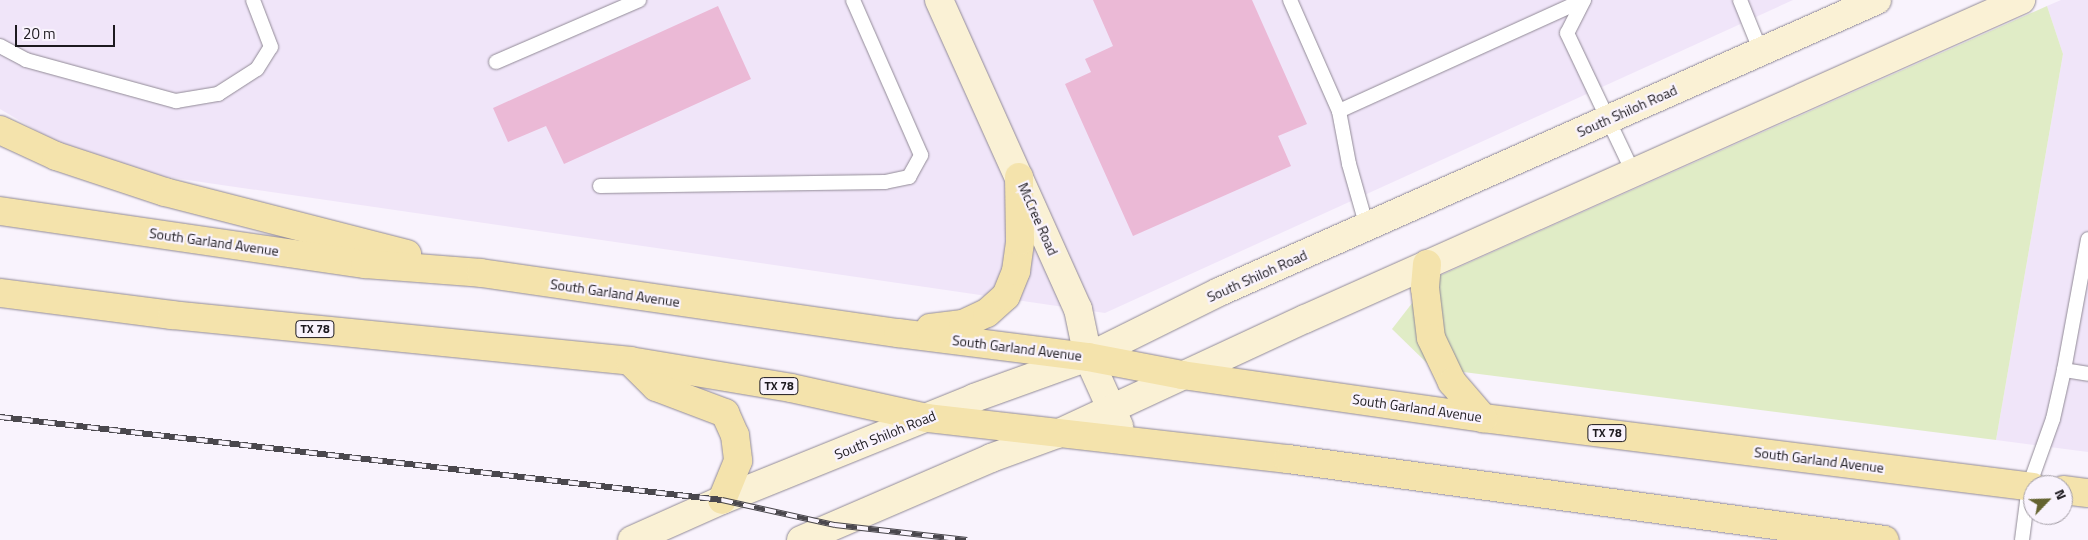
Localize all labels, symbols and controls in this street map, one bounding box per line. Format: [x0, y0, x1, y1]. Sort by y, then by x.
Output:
scale bar [18, 15, 118, 47]
text: 20 m [23, 22, 56, 45]
street label: South Shiloh Road [1574, 81, 1680, 141]
street label: McCree Road [1015, 180, 1061, 258]
street label: South Garland Avenue [148, 225, 280, 259]
street label: South Shiloh Road [1204, 246, 1310, 306]
street label: South Garland Avenue [549, 276, 681, 310]
road number: TX 78 [295, 320, 335, 338]
street label: South Garland Avenue [951, 332, 1083, 364]
road number: TX 78 [759, 376, 799, 396]
street label: South Garland Avenue [1351, 391, 1483, 425]
street label: South Shiloh Road [832, 407, 938, 463]
road number: TX 78 [1587, 423, 1627, 442]
street label: South Garland Avenue [1753, 444, 1885, 476]
north arrow [2023, 475, 2073, 525]
text: N [2050, 485, 2073, 503]

